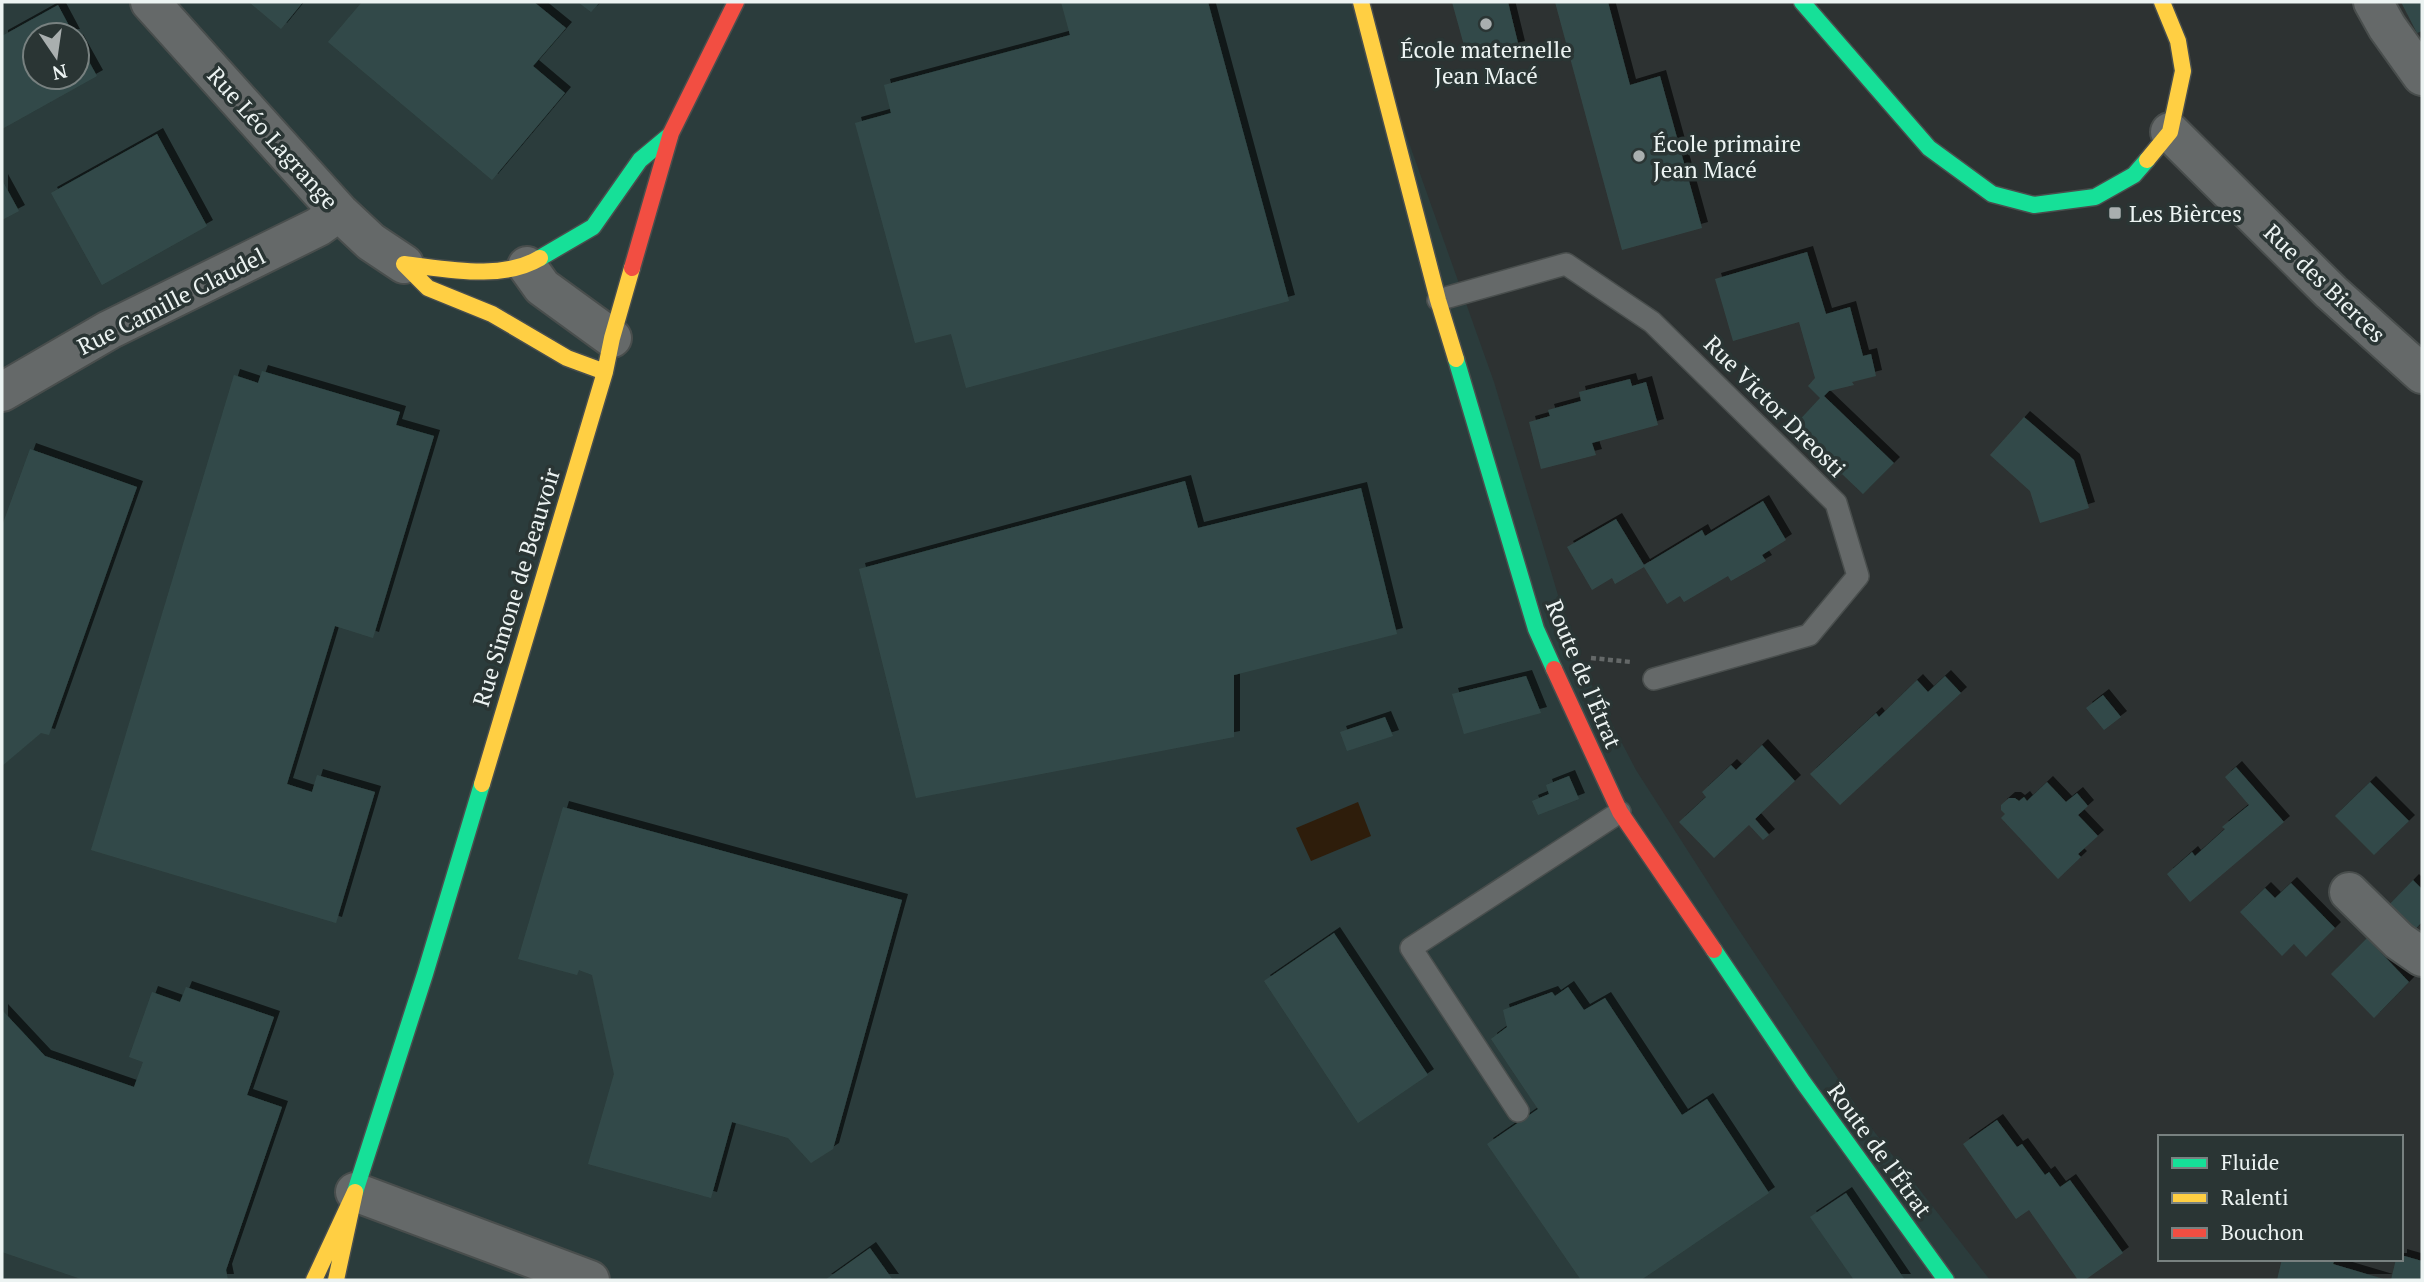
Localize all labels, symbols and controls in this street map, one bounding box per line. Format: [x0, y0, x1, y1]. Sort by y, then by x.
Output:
marker: École maternelle Jean Macé [1478, 16, 1494, 32]
north arrow [21, 21, 91, 91]
place label: École maternelle Jean Macé [1400, 34, 1572, 91]
text: N [50, 59, 70, 87]
street label: Rue Léo Lagrange [201, 60, 345, 216]
place label: École primaire Jean Macé [1653, 128, 1801, 185]
marker: École primaire Jean Macé [1631, 148, 1647, 164]
place label: Les Bièrces [2129, 198, 2242, 229]
marker: Les Bièrces [2107, 205, 2123, 221]
street label: Rue des Bierces [2257, 217, 2393, 349]
street label: Rue Camille Claudel [72, 240, 270, 362]
street label: Rue Victor Dreosti [1698, 329, 1853, 484]
street label: Rue Simone de Beauvoir [465, 464, 567, 710]
street label: Route de l'Étrat [1539, 595, 1629, 754]
street label: Route de l'Étrat [1821, 1077, 1939, 1224]
legend [2158, 1135, 2403, 1261]
text: Fluide [2221, 1148, 2279, 1176]
text: Ralenti [2221, 1183, 2288, 1211]
text: Bouchon [2221, 1218, 2304, 1246]

